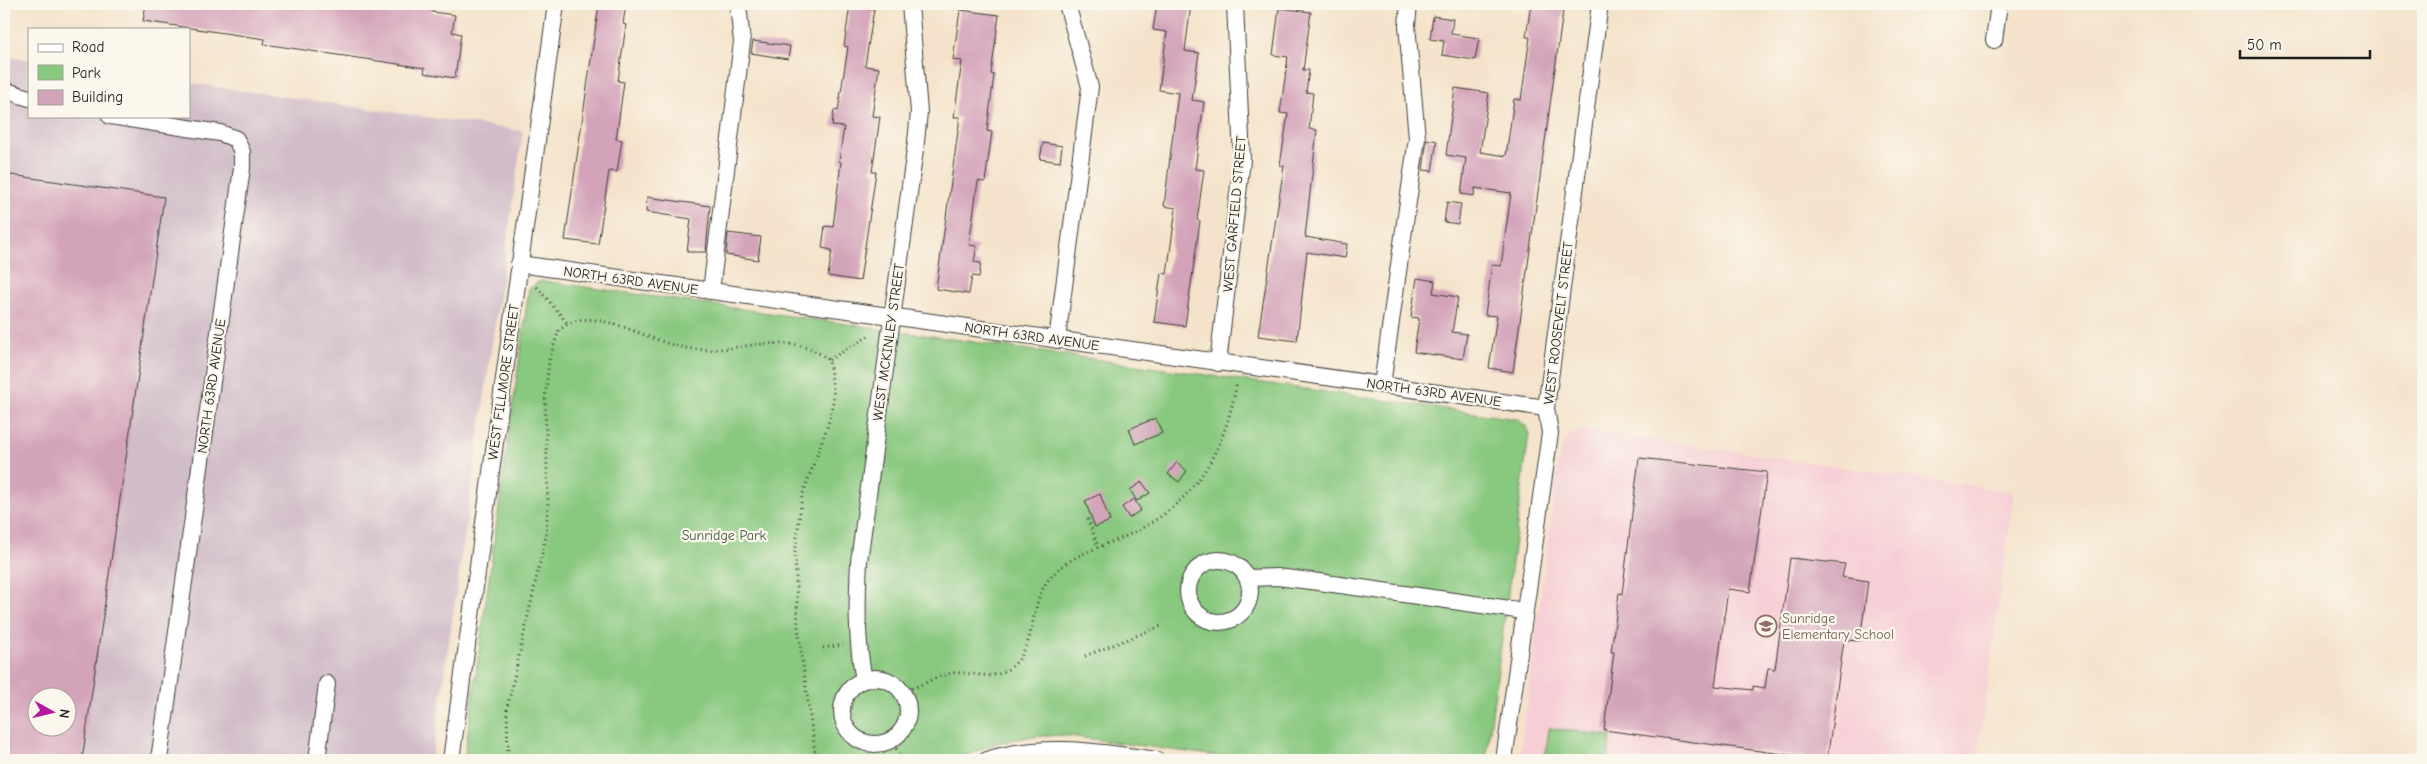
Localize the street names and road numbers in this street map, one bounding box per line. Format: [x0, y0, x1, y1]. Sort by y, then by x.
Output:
street label: WEST GARFIELD STREET [1219, 134, 1250, 293]
street label: WEST ROOSEVELT STREET [1540, 240, 1577, 406]
street label: WEST MCKINLEY STREET [869, 261, 908, 422]
street label: NORTH 63RD AVENUE [562, 263, 699, 298]
street label: WEST FILLMORE STREET [484, 302, 523, 461]
street label: NORTH 63RD AVENUE [194, 318, 229, 455]
street label: NORTH 63RD AVENUE [963, 319, 1100, 354]
street label: NORTH 63RD AVENUE [1365, 375, 1502, 410]

